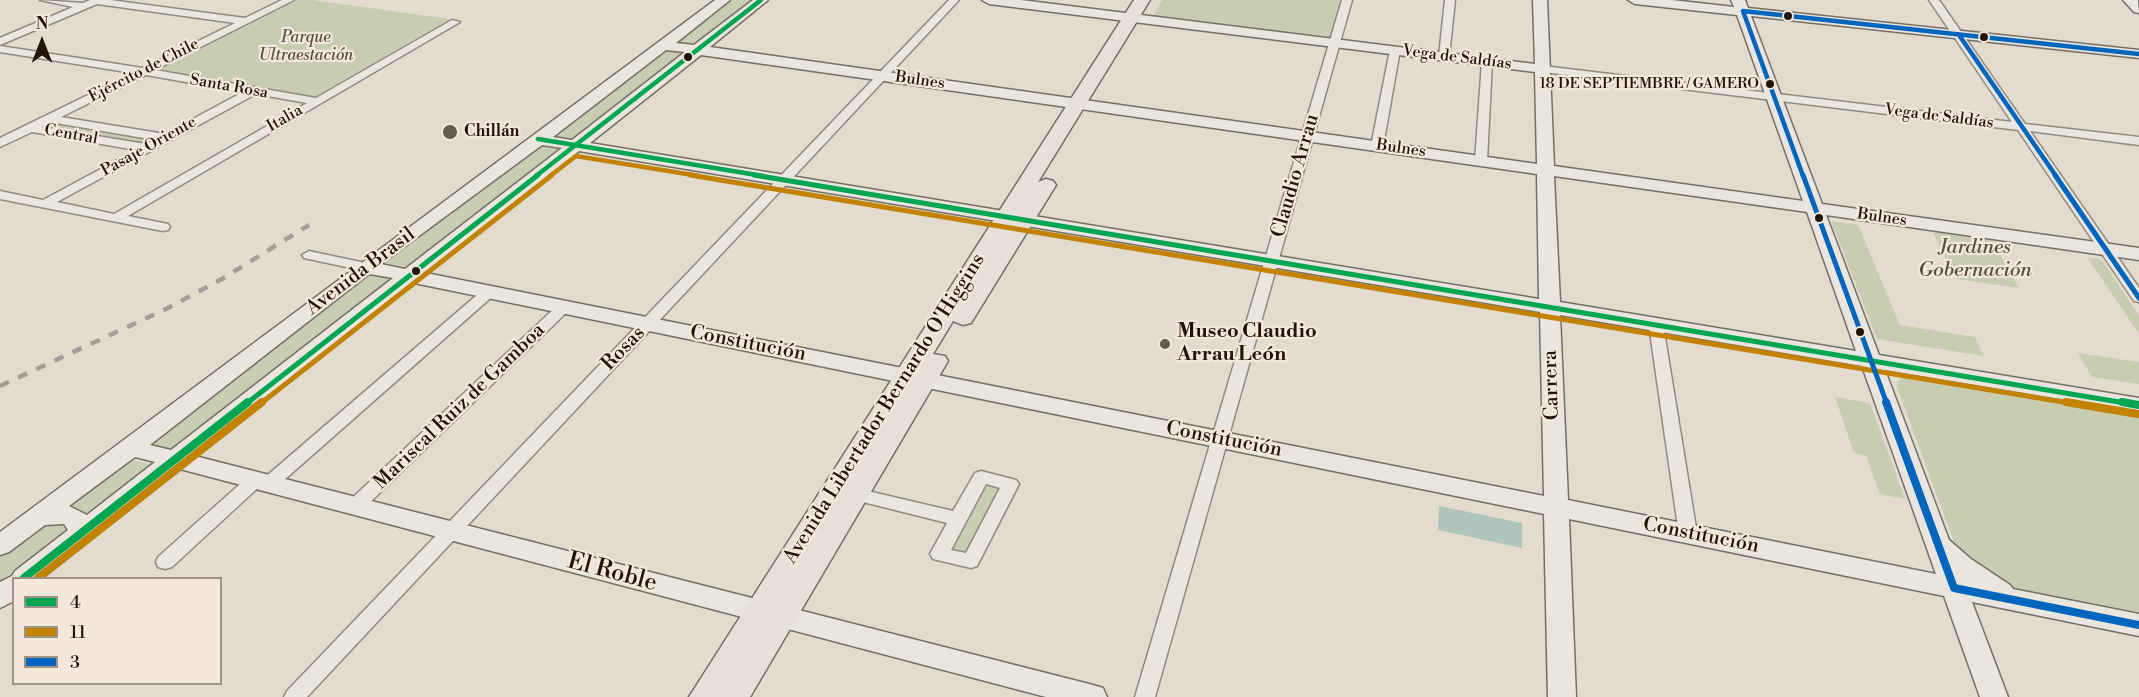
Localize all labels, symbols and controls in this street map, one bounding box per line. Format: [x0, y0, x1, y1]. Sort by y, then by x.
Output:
unlabelled marker [1782, 10, 1794, 22]
north arrow [12, 12, 72, 72]
text: N [36, 14, 48, 34]
park label: Parque Ultraestación [259, 28, 353, 66]
unlabelled marker [1978, 31, 1990, 43]
street label: Ejército de Chile [86, 35, 202, 107]
street label: Vega de Saldías [1401, 42, 1513, 74]
unlabelled marker [682, 51, 694, 63]
street label: Bulnes [894, 68, 946, 94]
street label: Santa Rosa [188, 71, 270, 103]
place label: 18 DE SEPTIEMBRE / GAMERO [1539, 75, 1759, 93]
marker: 18 DE SEPTIEMBRE / GAMERO [1764, 78, 1776, 90]
street label: Italia [264, 101, 306, 137]
street label: Vega de Saldías [1883, 101, 1995, 133]
street label: Claudio Arrau [1267, 111, 1325, 241]
street label: Pasaje Oriente [98, 113, 200, 181]
street label: Central [43, 121, 99, 149]
place label: Chillán [464, 122, 519, 142]
marker: Chillán [441, 123, 459, 141]
street label: Bulnes [1375, 136, 1427, 162]
street label: Bulnes [1856, 205, 1908, 231]
unlabelled marker [1813, 212, 1825, 224]
street label: Avenida Brasil [302, 223, 420, 321]
park label: Jardines Gobernación [1918, 236, 2032, 283]
street label: Avenida Libertador Bernardo O'Higgins [779, 250, 991, 568]
unlabelled marker [410, 265, 422, 277]
street label: Mariscal Ruiz de Gamboa [369, 319, 551, 495]
place label: Museo Claudio Arrau León [1177, 320, 1317, 367]
street label: Constitución [688, 321, 808, 367]
street label: Rosas [597, 322, 651, 376]
unlabelled marker [1854, 326, 1866, 338]
marker: Museo Claudio Arrau León [1158, 337, 1172, 351]
street label: Carrera [1539, 350, 1565, 420]
street label: Constitución [1164, 417, 1284, 463]
street label: Constitución [1641, 513, 1761, 559]
street label: El Roble [564, 547, 660, 599]
legend [12, 577, 222, 685]
text: 4 [70, 591, 81, 614]
text: 11 [70, 621, 86, 644]
text: 3 [70, 651, 80, 674]

